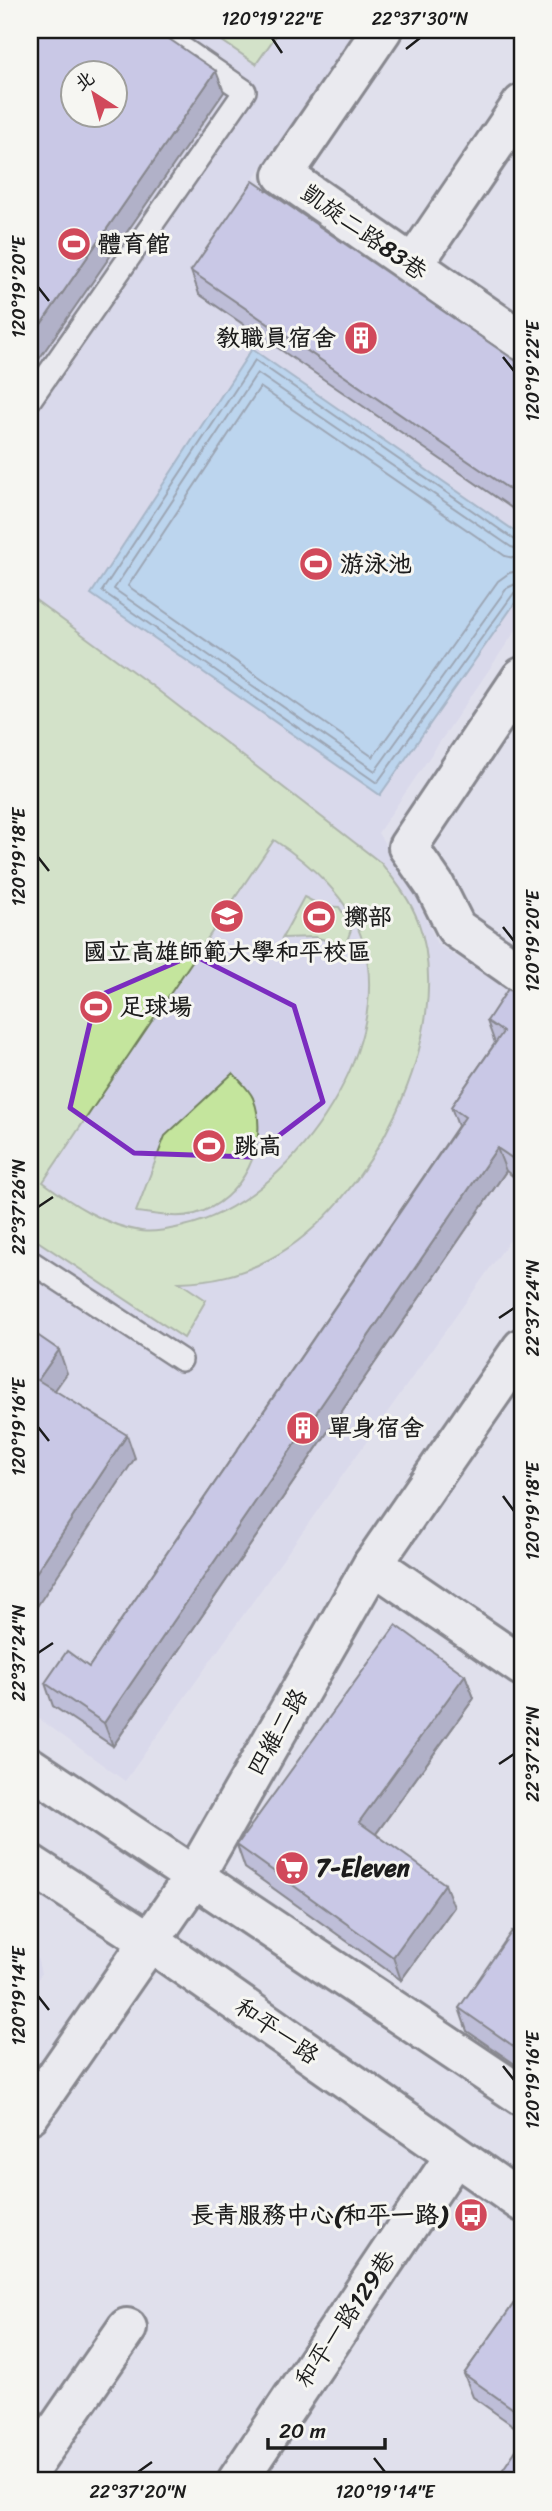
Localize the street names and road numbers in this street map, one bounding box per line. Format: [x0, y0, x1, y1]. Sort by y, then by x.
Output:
street label: 凱旋二路83巷 [291, 172, 437, 292]
street label: 四維二路 [235, 1680, 319, 1784]
street label: 和平一路 [226, 1986, 328, 2076]
street label: 和平一路129巷 [283, 2241, 407, 2397]

